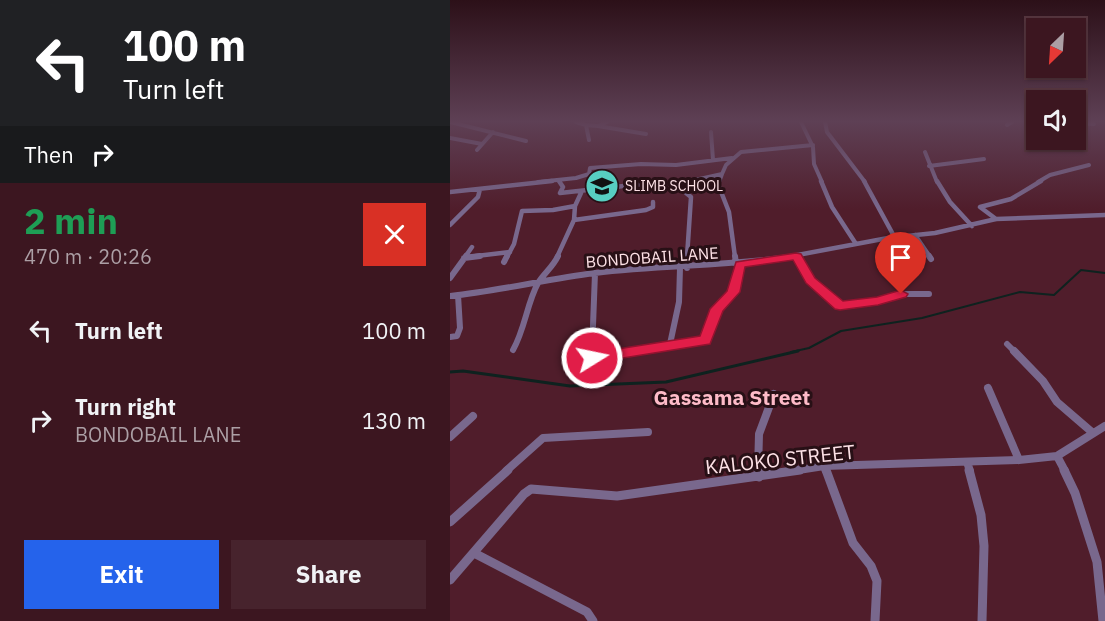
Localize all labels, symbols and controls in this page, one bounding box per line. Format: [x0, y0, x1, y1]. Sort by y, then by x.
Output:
text: 100 m [123, 18, 246, 73]
north arrow [1026, 18, 1086, 78]
map controls [1026, 18, 1086, 150]
icon: left [24, 24, 102, 102]
text: Turn left [123, 71, 224, 106]
button: sound [1026, 90, 1086, 150]
icon: right [86, 138, 119, 171]
text: Then [24, 140, 74, 169]
school or university icon: SLIMB SCHOOL [584, 168, 620, 204]
place label: SLIMB SCHOOL [625, 177, 723, 195]
text: 2 min [24, 197, 118, 244]
button: close [363, 203, 426, 266]
pin [875, 232, 926, 294]
icon: arrive [884, 241, 917, 274]
street label: BONDOBAIL LANE [585, 242, 719, 272]
text: 470 m · 20:26 [24, 243, 152, 270]
icon: left [24, 314, 57, 347]
text: Turn left [75, 316, 163, 345]
text: 100 m [362, 316, 426, 345]
position arrow [560, 326, 624, 390]
district label: Gassama Street [654, 383, 810, 411]
text: Turn right [75, 392, 176, 421]
icon: right [24, 404, 57, 437]
text: 130 m [362, 406, 426, 435]
text: BONDOBAIL LANE [75, 421, 241, 448]
street label: KALOKO STREET [704, 438, 856, 480]
button: Exit [24, 540, 219, 609]
button: Share [231, 540, 426, 609]

